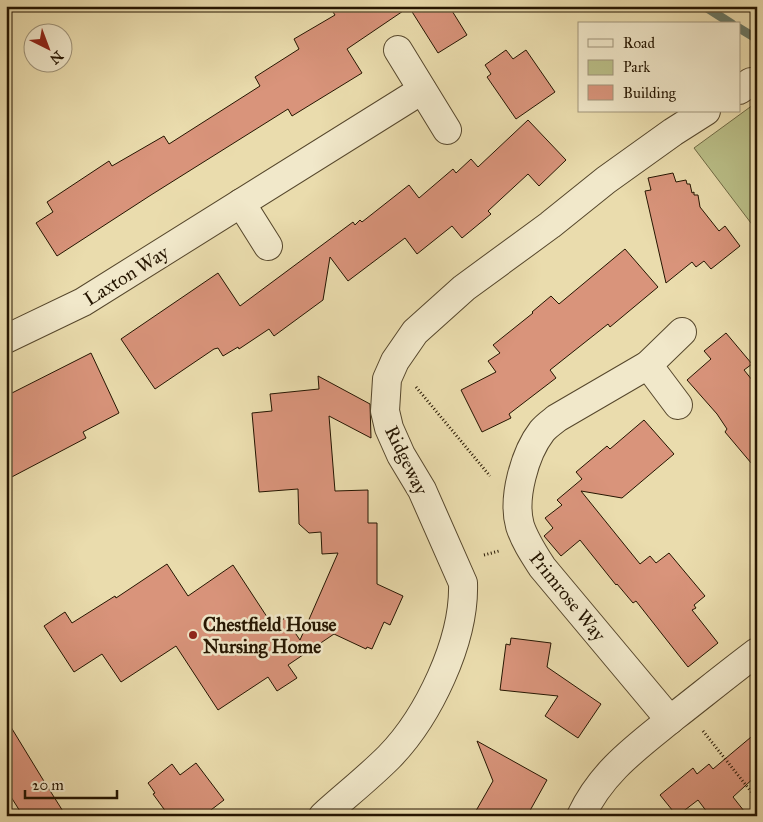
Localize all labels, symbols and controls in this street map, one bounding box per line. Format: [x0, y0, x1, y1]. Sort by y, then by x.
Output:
north arrow [22, 22, 72, 72]
legend [578, 22, 740, 112]
text: Road [623, 34, 655, 52]
text: N [46, 47, 66, 68]
text: Park [623, 58, 650, 76]
text: Building [623, 84, 677, 102]
street label: Laxton Way [80, 240, 174, 310]
street label: Ridgeway [379, 422, 434, 500]
street label: Primrose Way [525, 547, 611, 647]
place label: Chestfield House Nursing Home [203, 613, 337, 659]
marker: Chestfield House Nursing Home [187, 629, 199, 641]
scale bar [25, 767, 118, 799]
text: 20 m [32, 776, 64, 794]

